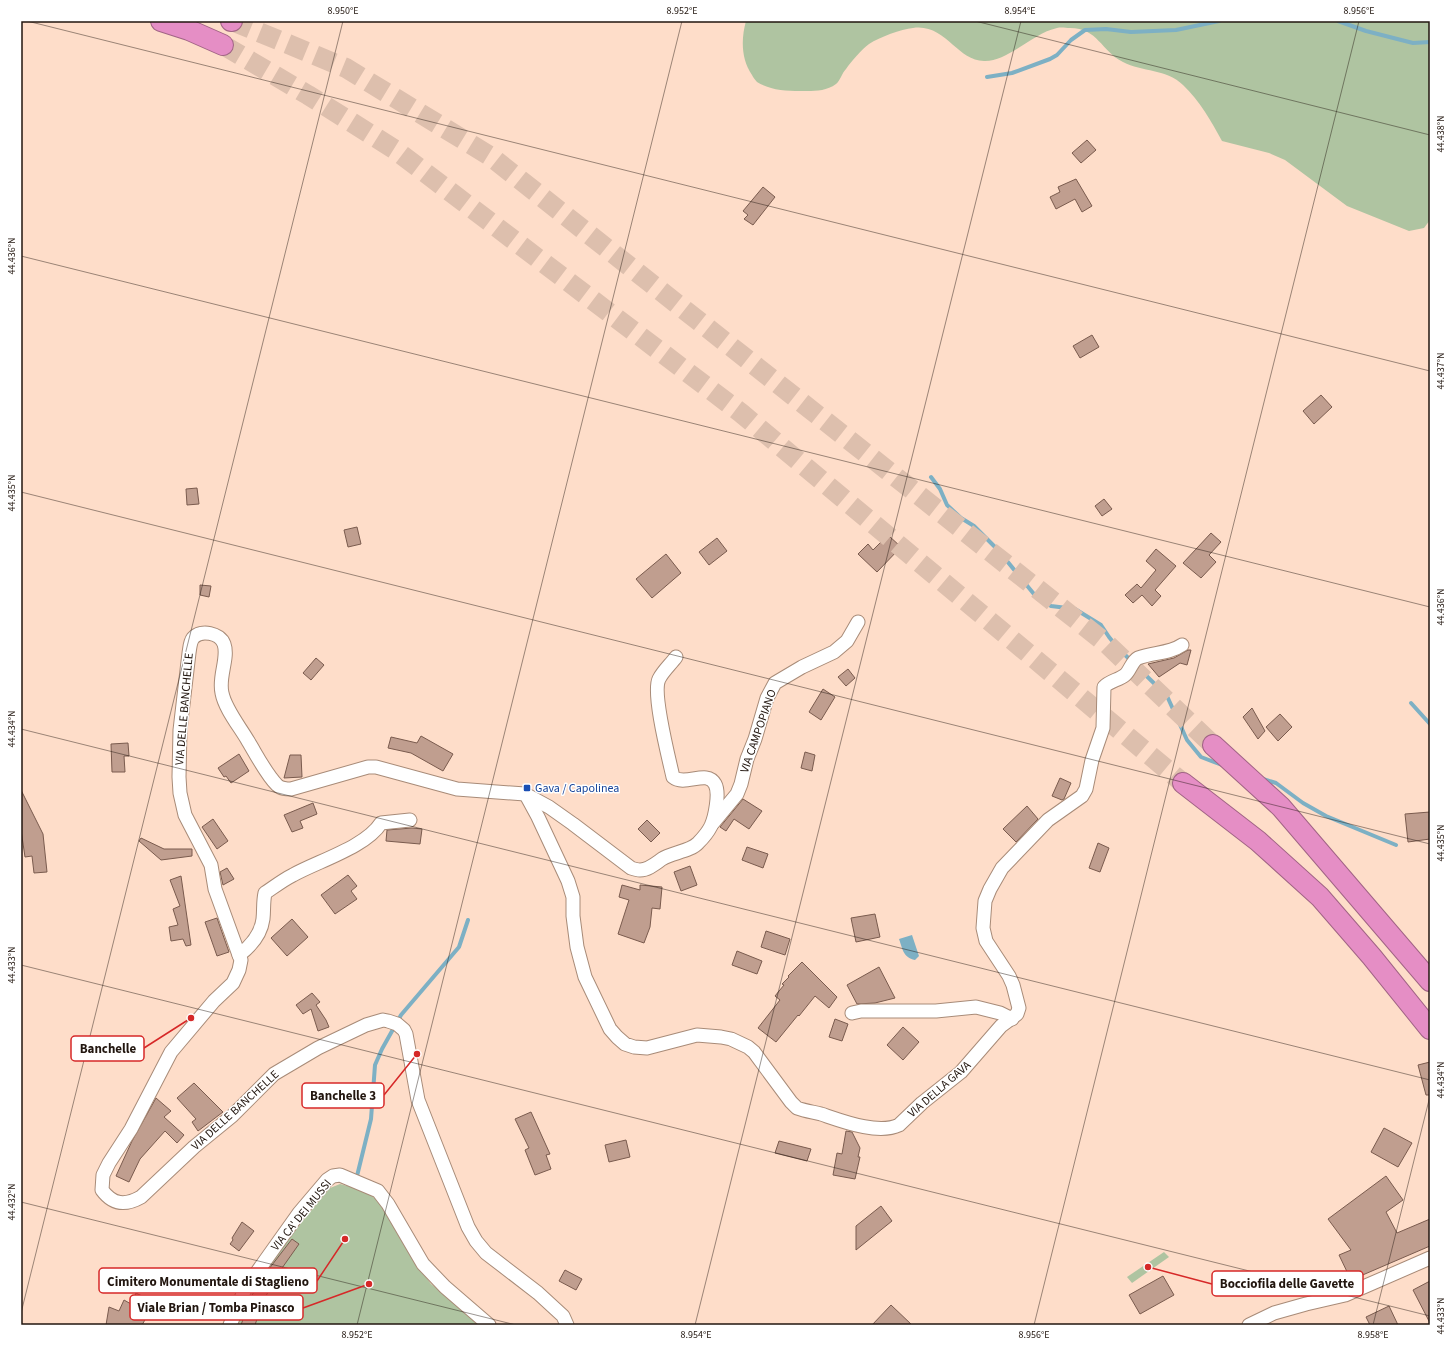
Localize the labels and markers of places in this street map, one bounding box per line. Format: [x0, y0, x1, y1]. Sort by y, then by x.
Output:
place label: Gava / Capolinea [535, 780, 619, 797]
marker: Gava / Capolinea [522, 783, 532, 793]
callout: Banchelle [71, 1036, 144, 1061]
callout: Banchelle 3 [302, 1083, 384, 1108]
callout: Cimitero Monumentale di Staglieno [99, 1268, 317, 1293]
callout: Bocciofila delle Gavette [1212, 1271, 1363, 1296]
callout: Viale Brian / Tomba Pinasco [130, 1295, 303, 1320]

